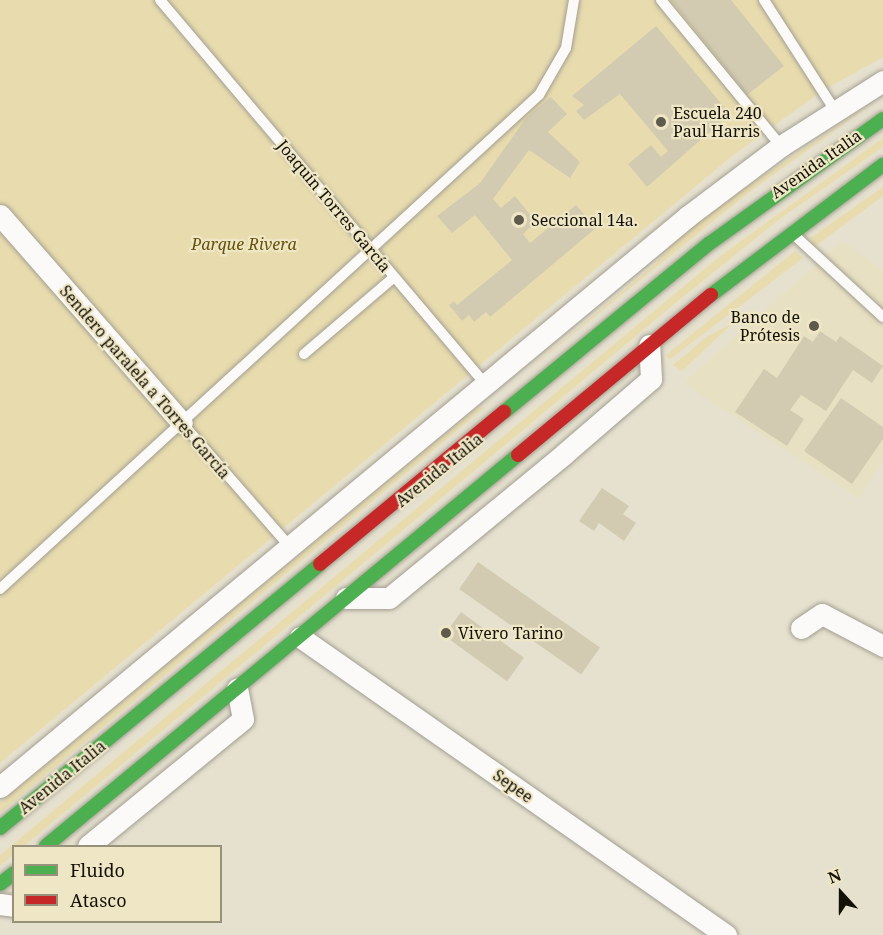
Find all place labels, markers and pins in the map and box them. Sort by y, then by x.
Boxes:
place label: Escuela 240 Paul Harris [673,103,762,141]
marker: Escuela 240 Paul Harris [654,115,668,129]
place label: Seccional 14a. [531,210,638,230]
marker: Seccional 14a. [512,213,526,227]
place label: Banco de Prótesis [731,307,800,345]
marker: Banco de Prótesis [805,317,823,335]
place label: Vivero Tarino [458,623,563,643]
marker: Vivero Tarino [439,626,453,640]

